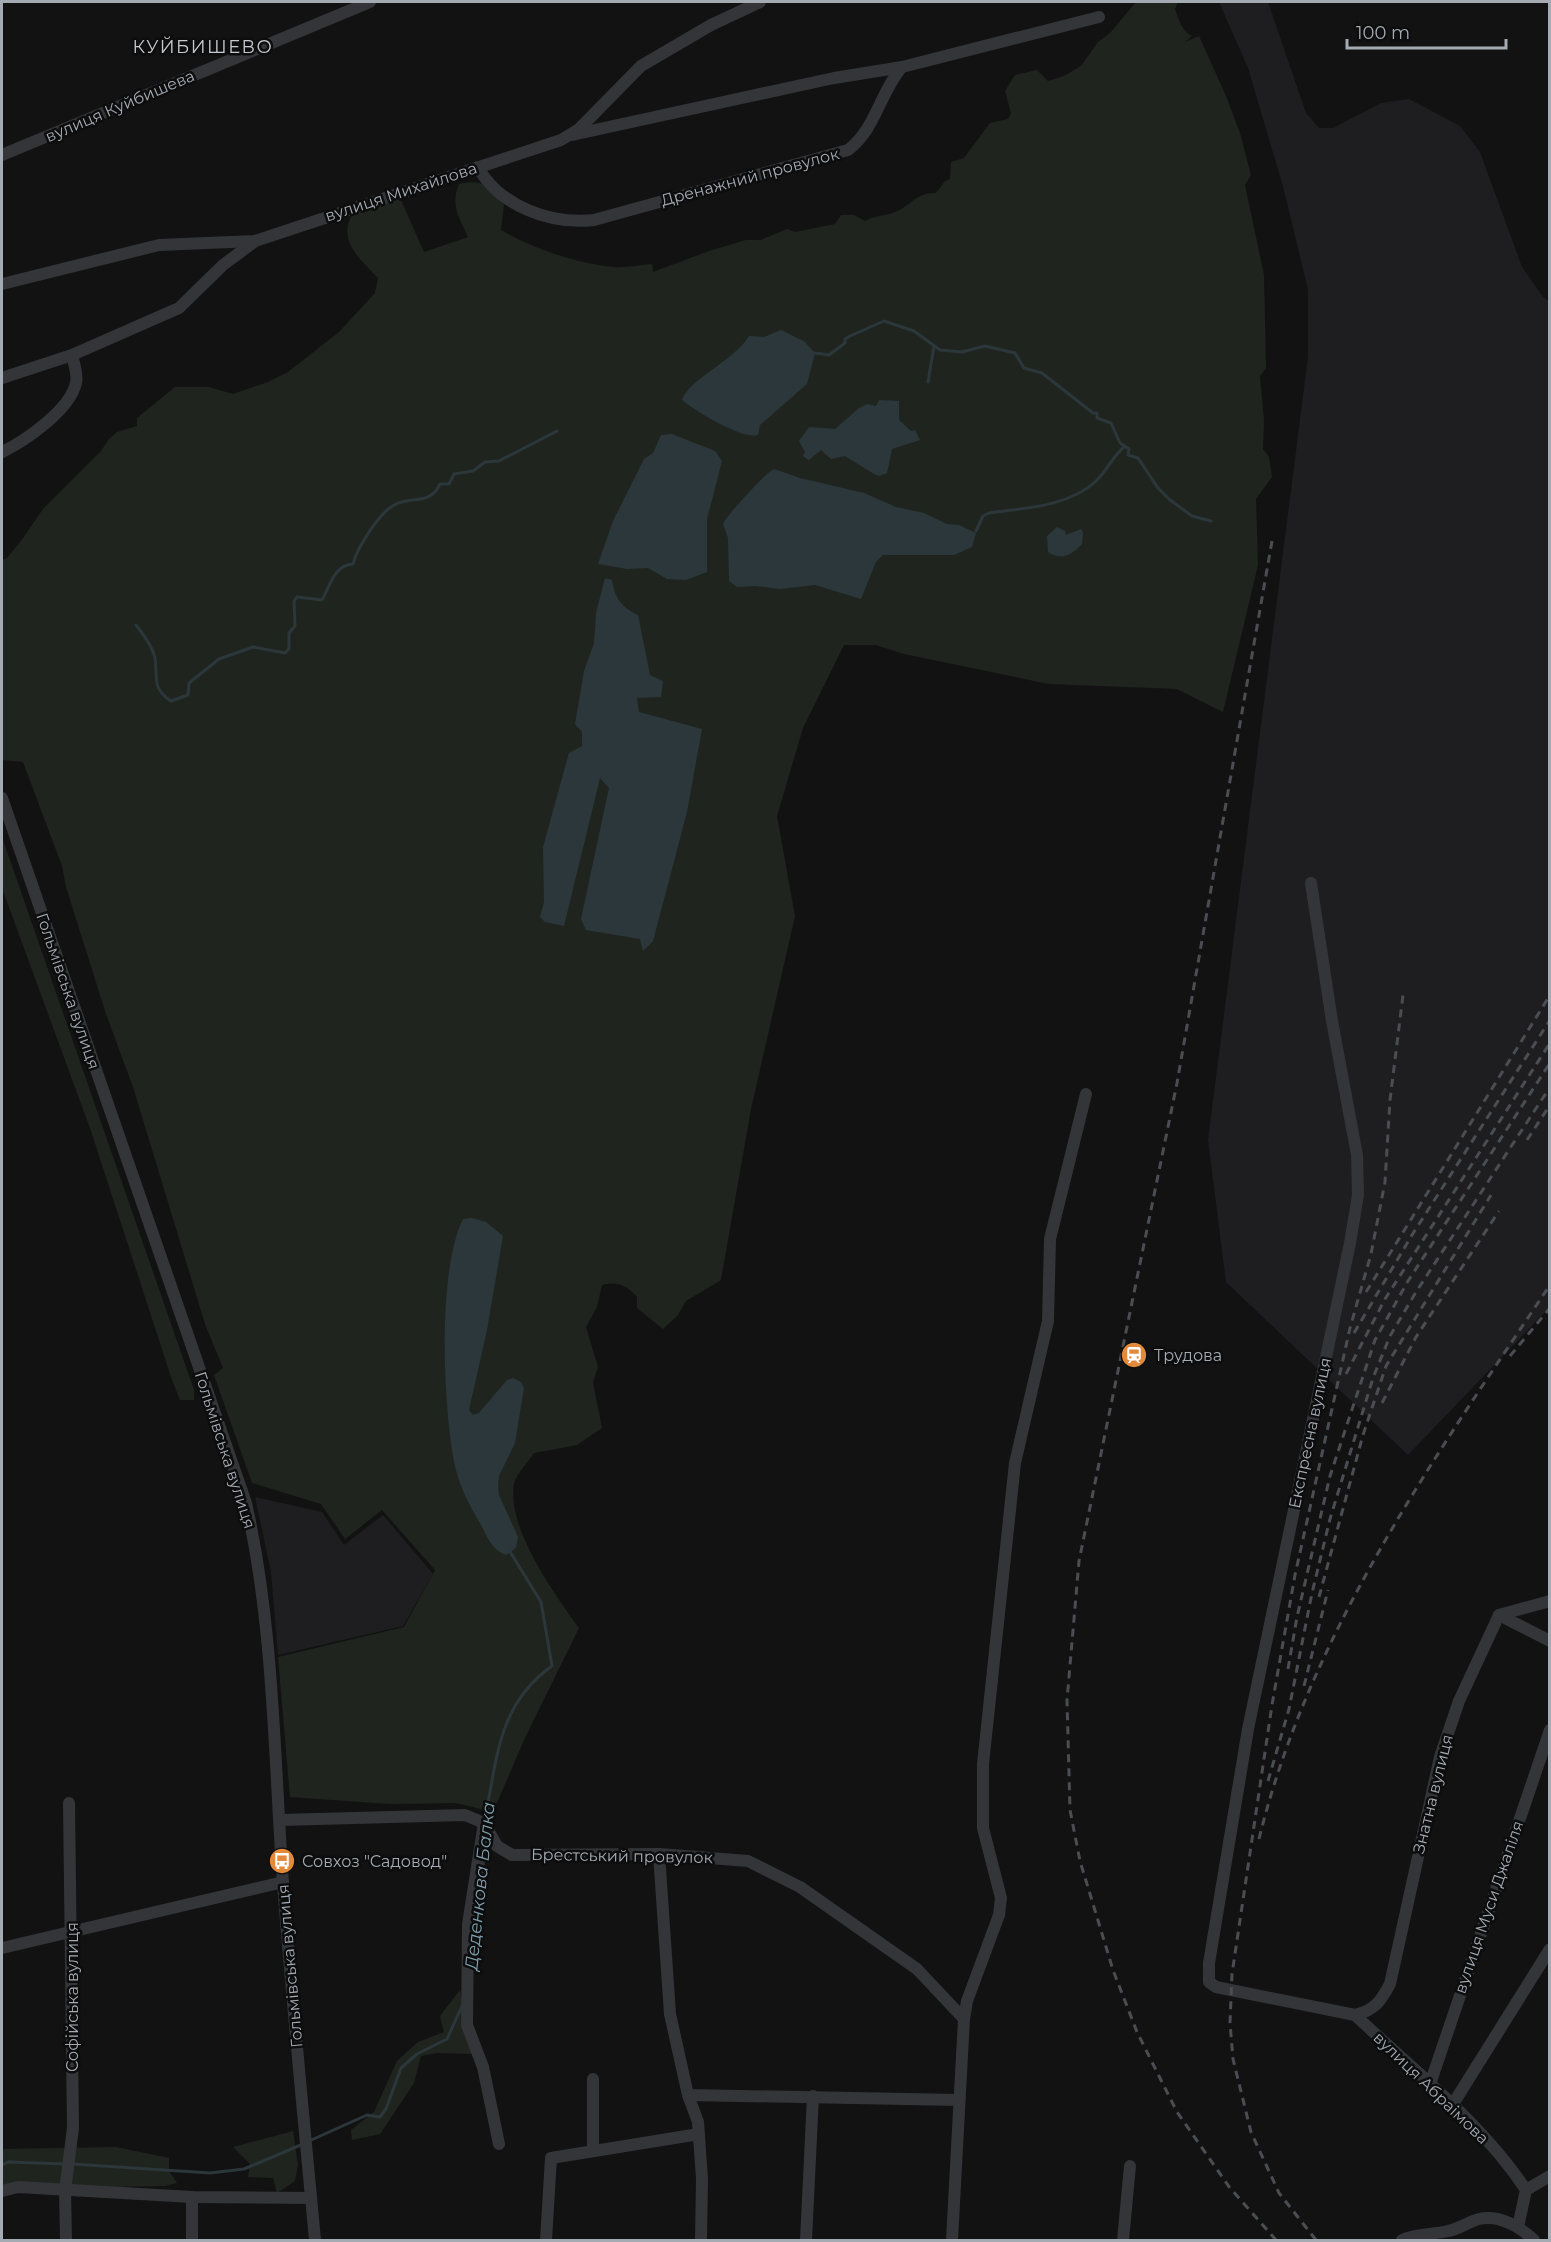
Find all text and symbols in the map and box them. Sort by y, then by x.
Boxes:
scale bar [1347,12,1506,50]
text: 100 m [1356,22,1410,44]
district label: КУЙБИШЕВО [133,36,273,58]
street label: вулиця Куйбишева [42,66,198,146]
street label: Дренажний провулок [659,144,842,210]
street label: вулиця Михайлова [323,158,479,226]
street label: Гольмівська вулиця [32,910,104,1072]
station icon: Трудова [1119,1340,1149,1370]
place label: Трудова [1154,1346,1222,1365]
street label: Експресна вулиця [1285,1356,1335,1510]
street label: Гольмівська вулиця [191,1369,259,1531]
street label: Знатна вулиця [1409,1733,1457,1855]
water label: Деденкова Балка [460,1801,500,1973]
street label: вулиця Муси Джаліля [1450,1818,1528,1996]
street label: Брестський провулок [531,1845,714,1867]
bus stop icon: Совхоз "Садовод" [267,1846,297,1876]
place label: Совхоз "Садовод" [302,1852,447,1871]
street label: Гольмівська вулиця [273,1884,307,2048]
street label: Софійська вулиця [63,1922,82,2072]
street label: вулиця Абраімова [1369,2028,1493,2148]

